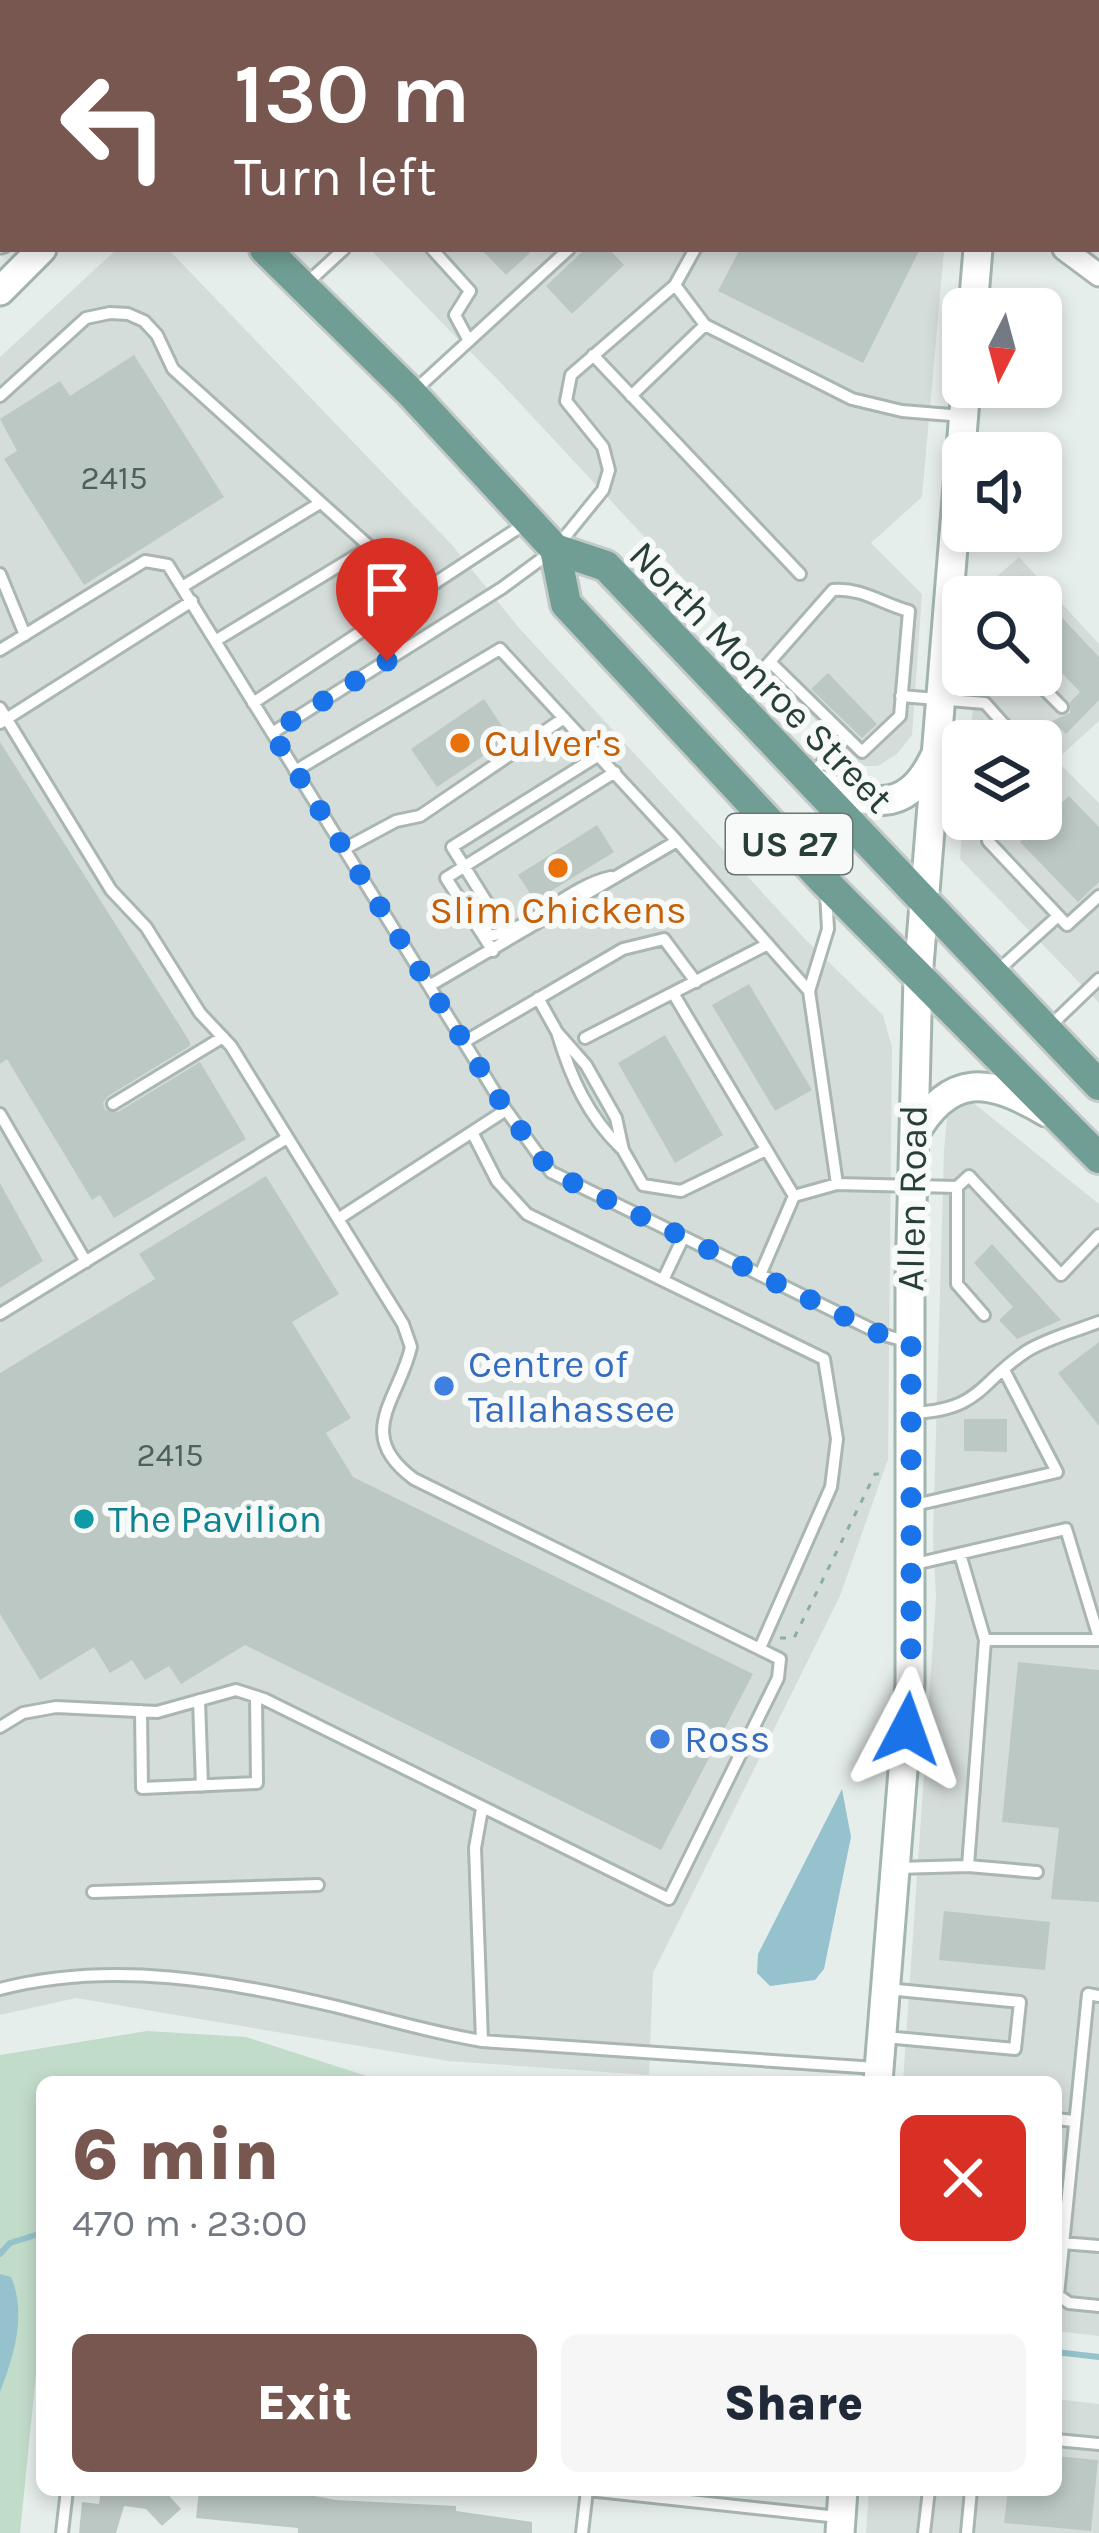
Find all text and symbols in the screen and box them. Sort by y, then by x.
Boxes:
text: 130 m [234,45,470,143]
icon: left [36,48,192,204]
text: Turn left [234,145,437,209]
north arrow [942,288,1062,408]
map controls [942,288,1062,840]
button: sound [942,432,1062,552]
house number: 2415 [80,459,148,497]
street label: North Monroe Street [620,532,902,822]
pin [336,538,438,661]
icon: arrive [354,556,420,622]
button: search [942,576,1062,696]
place label: Culver's [484,720,622,766]
button: layers [942,720,1062,840]
marker: Culver's [447,730,473,756]
road number: US 27 [726,814,852,874]
marker: Slim Chickens [545,855,571,881]
place label: Slim Chickens [429,887,687,933]
street label: Allen Road [887,1104,937,1292]
place label: Centre of Tallahassee [468,1341,675,1432]
marker: Centre of Tallahassee [431,1373,457,1399]
house number: 2415 [136,1436,204,1474]
place label: The Pavilion [108,1496,322,1542]
marker: The Pavilion [71,1506,97,1532]
position arrow [844,1666,970,1792]
place label: Ross [684,1716,770,1762]
marker: Ross [647,1726,673,1752]
text: 6 min [72,2113,279,2197]
button: close [900,2115,1026,2241]
text: 470 m · 23:00 [72,2200,307,2246]
button: Exit [72,2334,537,2472]
button: Share [561,2334,1026,2472]

